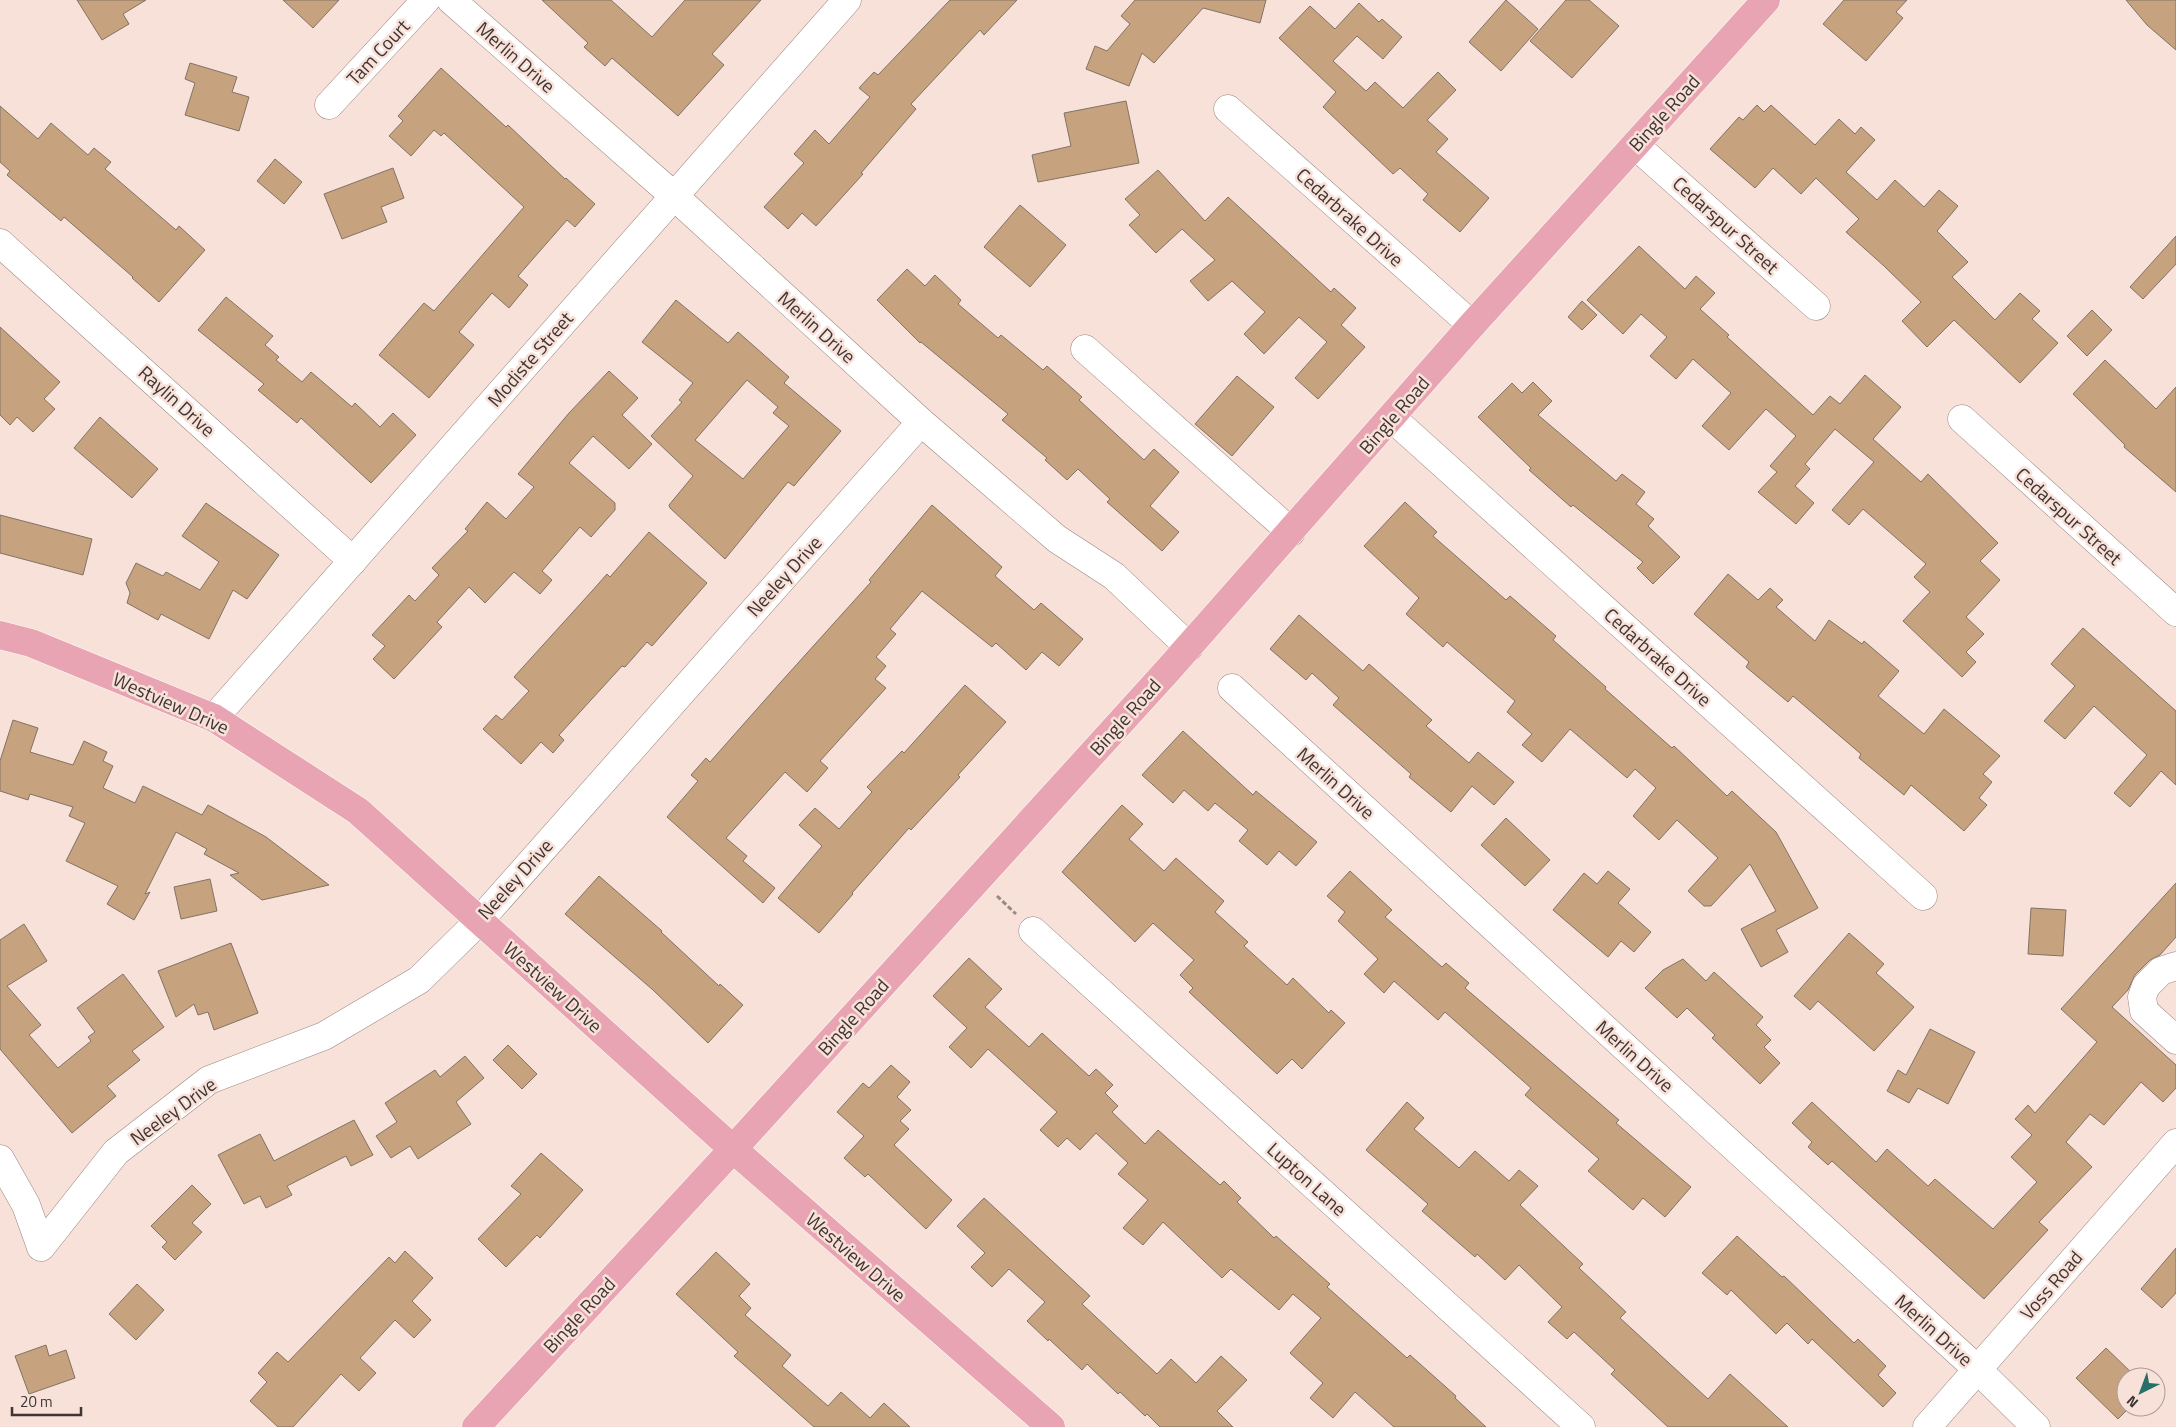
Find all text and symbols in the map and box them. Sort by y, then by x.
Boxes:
street label: Tam Court [339,12,416,91]
street label: Merlin Drive [470,14,562,99]
street label: Bingle Road [1621,68,1706,158]
street label: Cedarbrake Drive [1290,160,1411,273]
street label: Cedarspur Street [1667,169,1786,281]
street label: Merlin Drive [772,284,863,370]
street label: Modiste Street [480,304,580,413]
street label: Raylin Drive [132,358,222,443]
street label: Bingle Road [1351,369,1436,460]
street label: Cedarspur Street [2010,460,2129,572]
street label: Neeley Drive [739,529,828,623]
street label: Cedarbrake Drive [1598,600,1719,713]
street label: Westview Drive [108,664,234,741]
street label: Bingle Road [1082,672,1167,762]
street label: Merlin Drive [1291,740,1382,826]
street label: Neeley Drive [470,832,559,926]
street label: Westview Drive [497,934,609,1039]
street label: Bingle Road [810,972,895,1062]
street label: Merlin Drive [1590,1013,1681,1099]
street label: Neeley Drive [123,1069,222,1152]
street label: Lupton Lane [1261,1135,1354,1222]
street label: Westview Drive [800,1205,913,1308]
street label: Voss Road [2012,1244,2089,1326]
street label: Bingle Road [536,1270,622,1359]
street label: Merlin Drive [1889,1287,1980,1373]
north arrow [2116,1367,2166,1417]
scale bar [12,1384,81,1416]
text: 20 m [20,1390,53,1413]
text: N [2121,1391,2143,1413]

